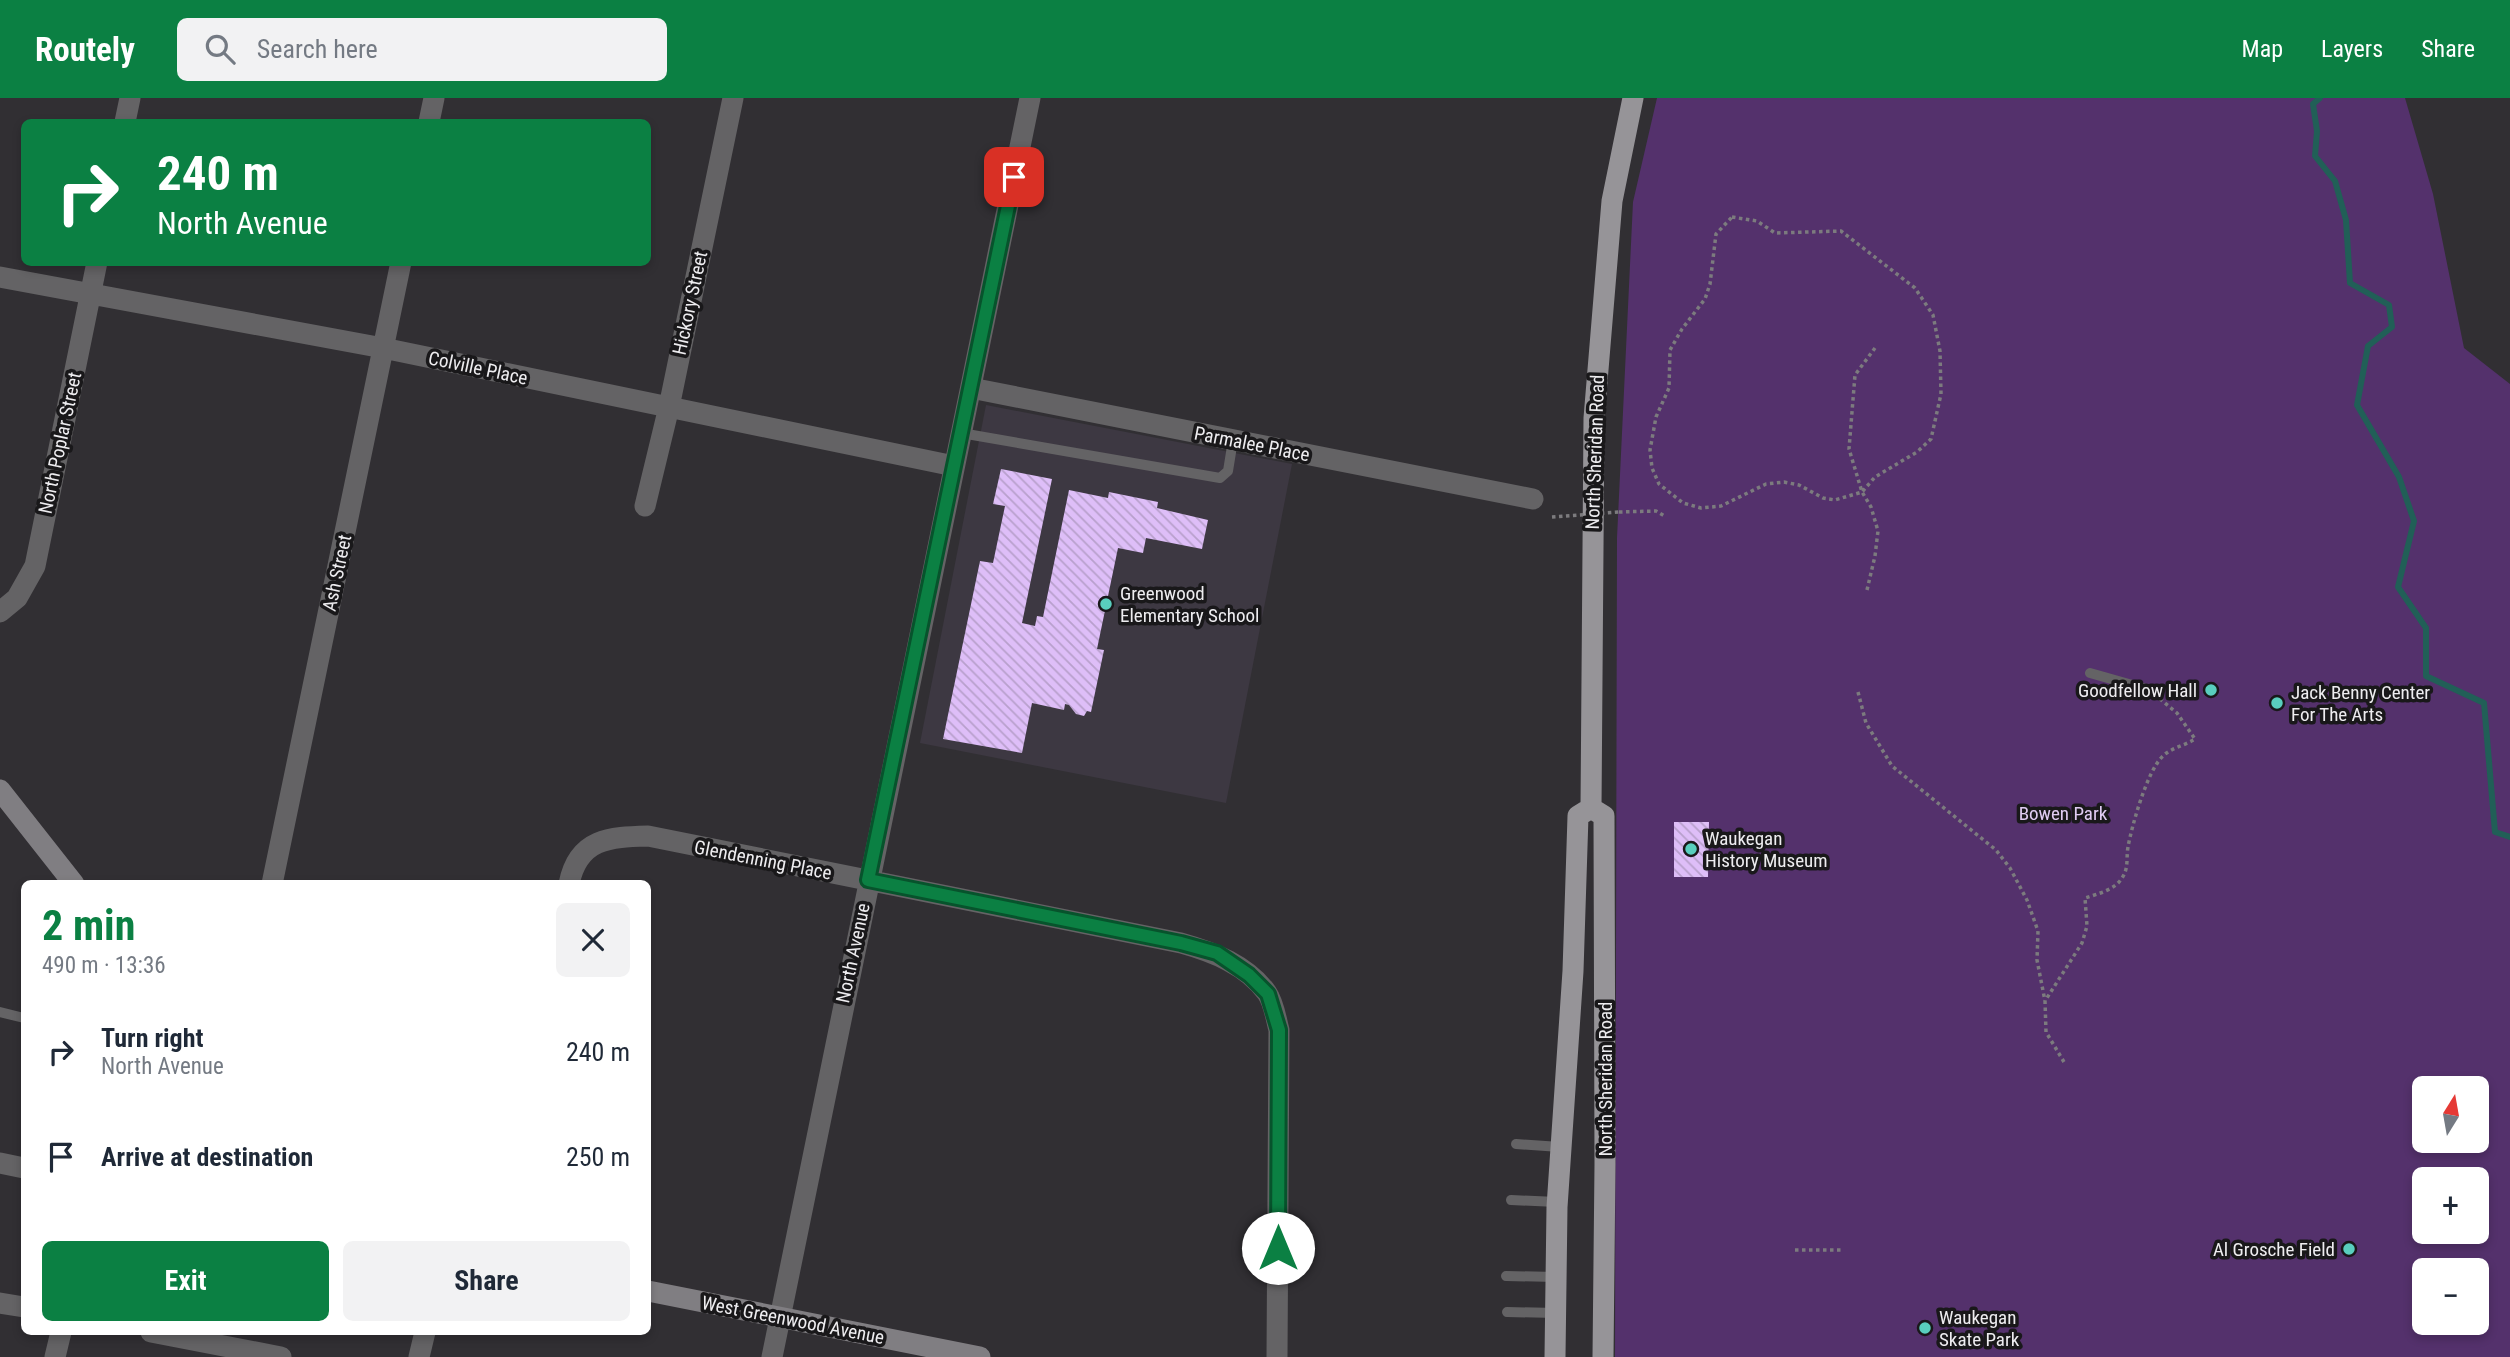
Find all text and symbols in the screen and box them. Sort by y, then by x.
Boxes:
search box [177,18,667,81]
text: Routely [35,30,135,69]
icon: search [201,30,239,68]
text: Search here [257,34,378,64]
text: Map [2242,35,2283,63]
text: Layers [2321,35,2383,63]
text: Share [2421,35,2475,63]
text: 240 m [157,145,279,202]
icon: right [42,147,133,238]
pin [984,147,1044,207]
icon: arrive [995,158,1033,196]
text: North Avenue [157,204,328,242]
street label: Hickory Street [668,249,712,357]
street label: Colville Place [426,346,530,390]
street label: North Poplar Street [34,370,86,516]
street label: North Sheridan Road [1581,374,1609,530]
street label: Parmalee Place [1192,422,1312,466]
street label: Ash Street [318,533,356,613]
place label: Greenwood Elementary School [1120,582,1259,627]
marker: Greenwood Elementary School [1098,596,1114,612]
place label: Goodfellow Hall [2078,679,2197,702]
place label: Jack Benny Center For The Arts [2291,681,2430,726]
marker: Goodfellow Hall [2203,682,2219,698]
marker: Jack Benny Center For The Arts [2269,695,2285,711]
park label: Bowen Park [2019,802,2108,825]
place label: Waukegan History Museum [1705,827,1828,872]
street label: Glendenning Place [692,835,834,885]
marker: Waukegan History Museum [1683,841,1699,857]
text: 2 min [42,901,135,950]
street label: North Avenue [831,901,875,1005]
button: close [556,903,630,977]
text: 490 m · 13:36 [42,952,166,979]
street label: North Sheridan Road [1594,1001,1617,1157]
text: Turn right [101,1023,203,1053]
icon: right [42,1033,80,1071]
text: 240 m [566,1037,630,1067]
text: North Avenue [101,1053,224,1080]
north arrow [2412,1076,2488,1153]
map controls [2412,1076,2489,1335]
icon: arrive [42,1138,80,1176]
text: Arrive at destination [101,1142,313,1172]
text: 250 m [566,1142,630,1172]
button: + [2412,1167,2489,1244]
position arrow [1241,1211,1315,1285]
place label: Al Grosche Field [2213,1238,2335,1261]
button: Exit [42,1241,329,1321]
button: Share [343,1241,630,1321]
marker: Al Grosche Field [2341,1241,2357,1257]
button: − [2412,1258,2489,1335]
street label: West Greenwood Avenue [700,1291,886,1349]
place label: Waukegan Skate Park [1939,1306,2020,1351]
marker: Waukegan Skate Park [1917,1320,1933,1336]

